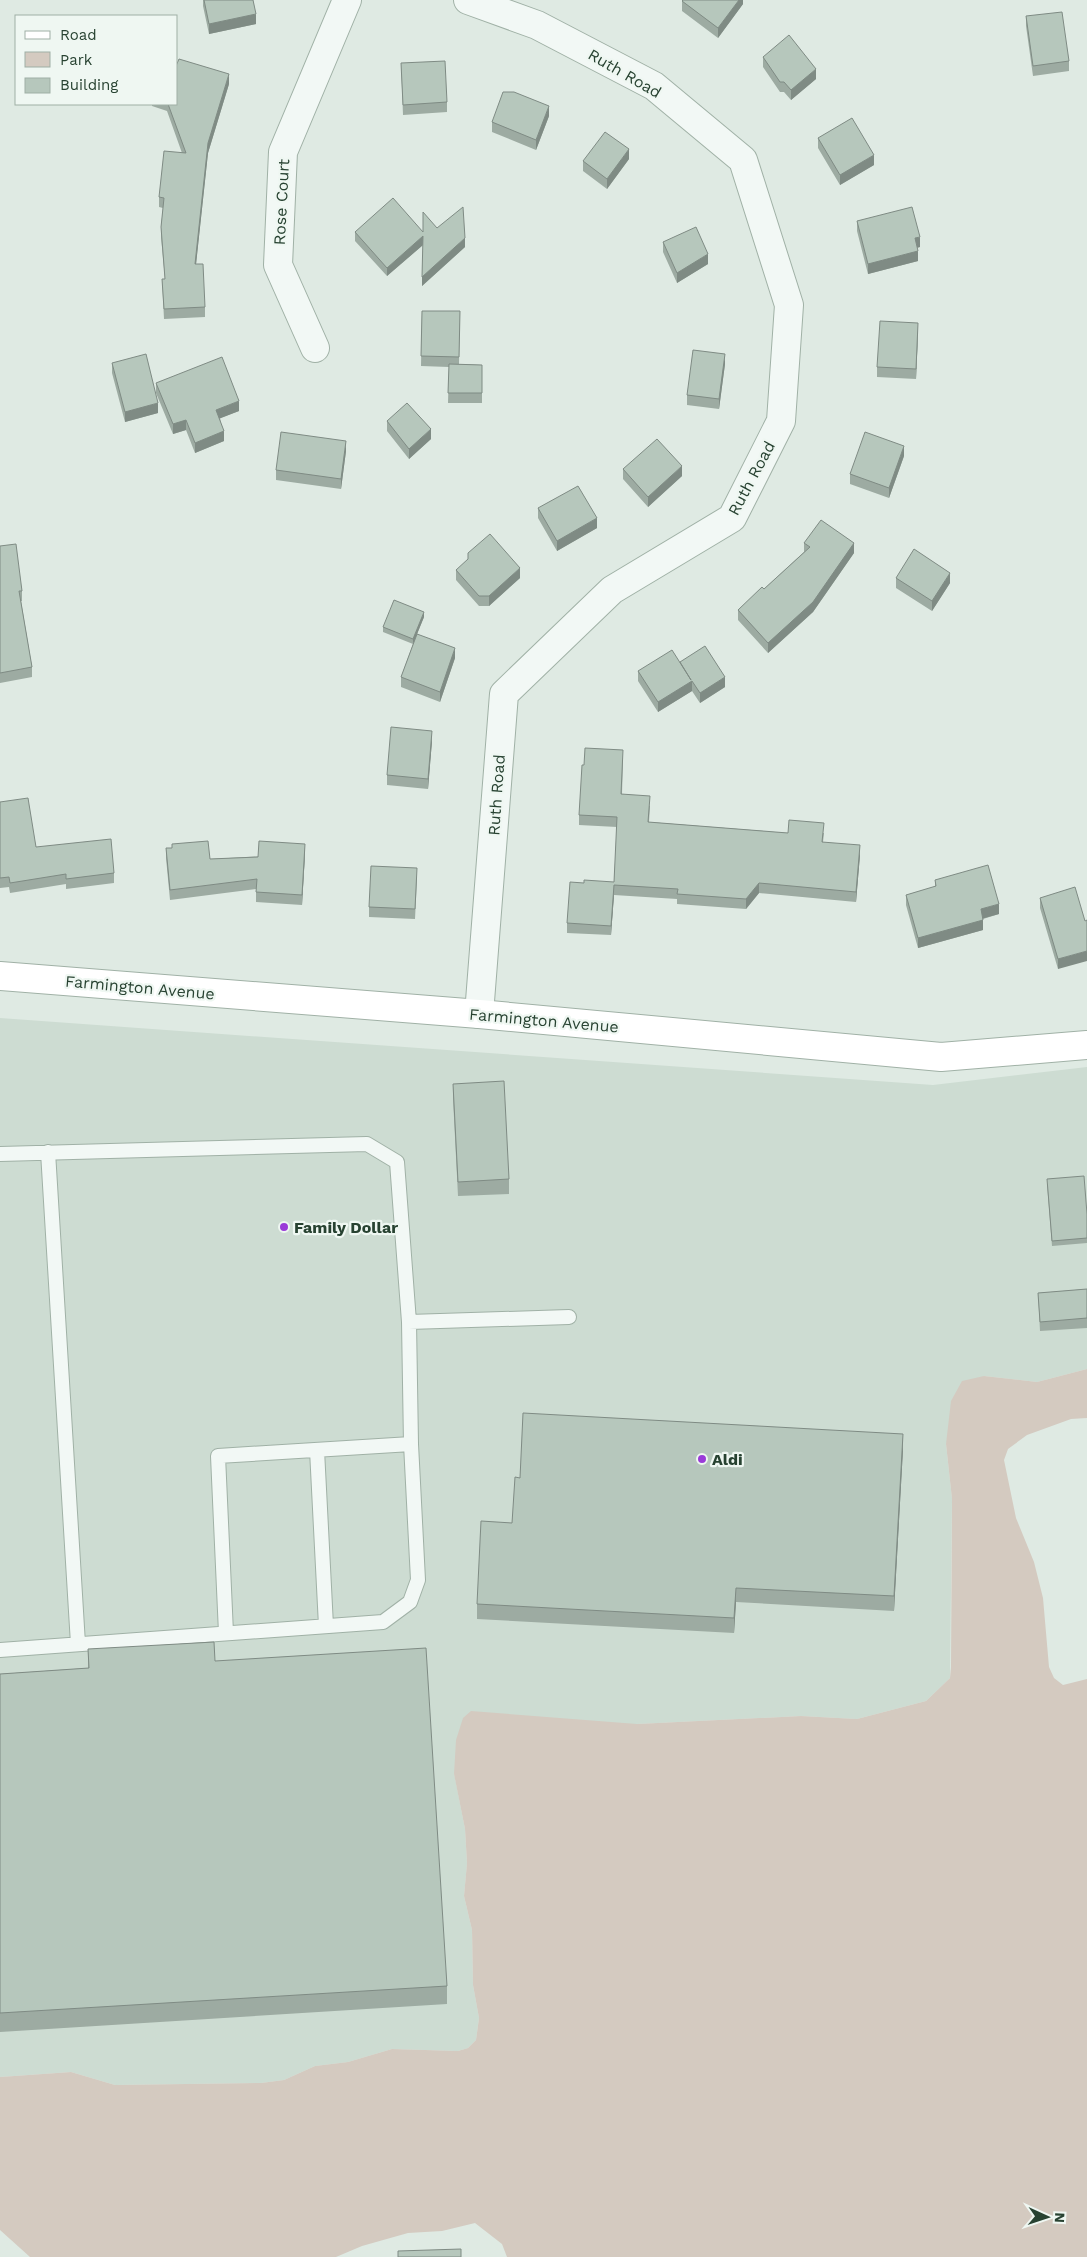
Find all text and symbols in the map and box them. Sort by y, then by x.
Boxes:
legend [15,15,178,105]
text: Road [60,26,97,44]
street label: Ruth Road [585,45,665,102]
text: Park [60,51,93,69]
text: Building [60,76,118,94]
street label: Rose Court [270,158,293,246]
street label: Ruth Road [724,438,779,519]
street label: Ruth Road [484,754,509,836]
street label: Farmington Avenue [64,971,216,1004]
street label: Farmington Avenue [468,1004,620,1037]
place label: Family Dollar [294,1218,398,1237]
marker: Family Dollar [278,1221,290,1233]
place label: Aldi [712,1450,743,1469]
marker: Aldi [696,1453,708,1465]
north arrow [1022,2192,1072,2242]
text: N [1052,2212,1068,2223]

